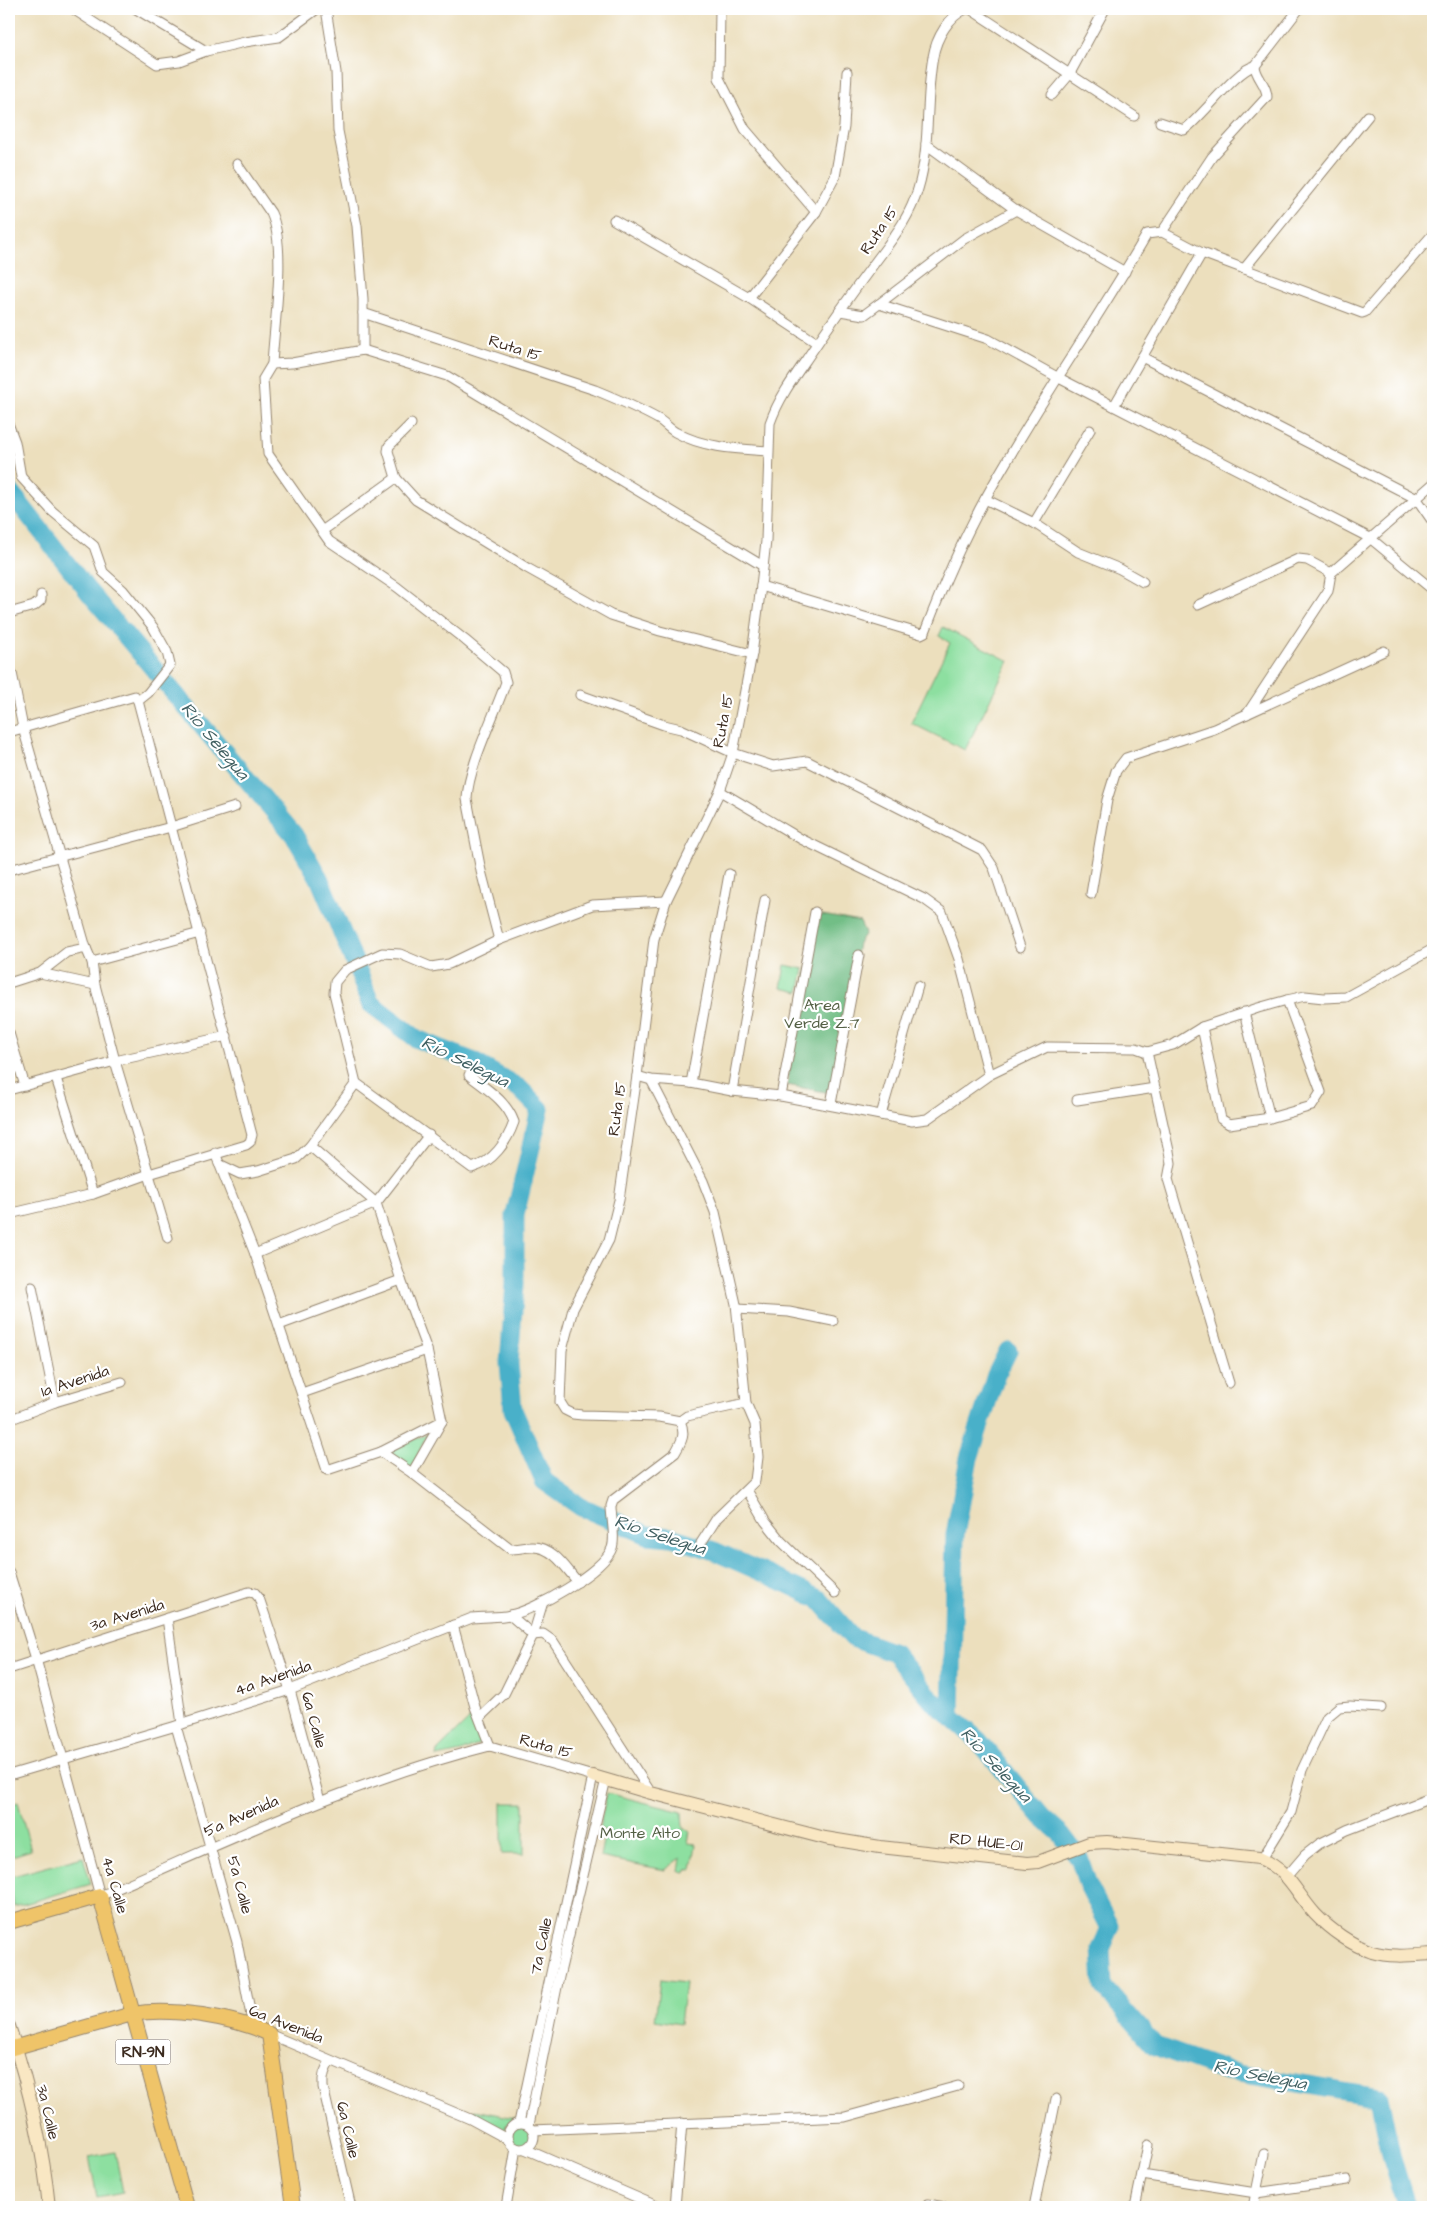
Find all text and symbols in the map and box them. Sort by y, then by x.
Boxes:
street label: Ruta 15 [855,201,904,259]
street label: Ruta 15 [486,329,545,367]
street label: Ruta 15 [707,692,739,750]
water label: Río Selegua [174,697,255,786]
park label: Area Verde Z.7 [784,994,860,1034]
water label: Río Selegua [417,1030,514,1095]
street label: Ruta 15 [602,1080,632,1137]
street label: 1a Avenida [38,1360,112,1402]
water label: Río Selegua [611,1509,710,1563]
street label: 3a Avenida [87,1593,167,1637]
street label: 4a Avenida [232,1655,314,1701]
street label: 6a Calle [296,1689,332,1751]
water label: Río Selegua [954,1722,1038,1809]
street label: Ruta 15 [517,1728,576,1764]
street label: 5a Avenida [200,1790,282,1842]
park label: Monte Alto [600,1822,680,1844]
street label: RD HUE-01 [948,1827,1024,1857]
street label: 4a Calle [96,1854,134,1917]
street label: 5a Calle [222,1854,258,1917]
street label: 7a Calle [524,1915,558,1976]
street label: 6a Avenida [245,1999,327,2049]
road number: RN-9N [116,2040,170,2064]
water label: Río Selegua [1211,2054,1310,2097]
street label: 3a Calle [31,2082,65,2142]
street label: 6a Calle [331,2099,365,2161]

